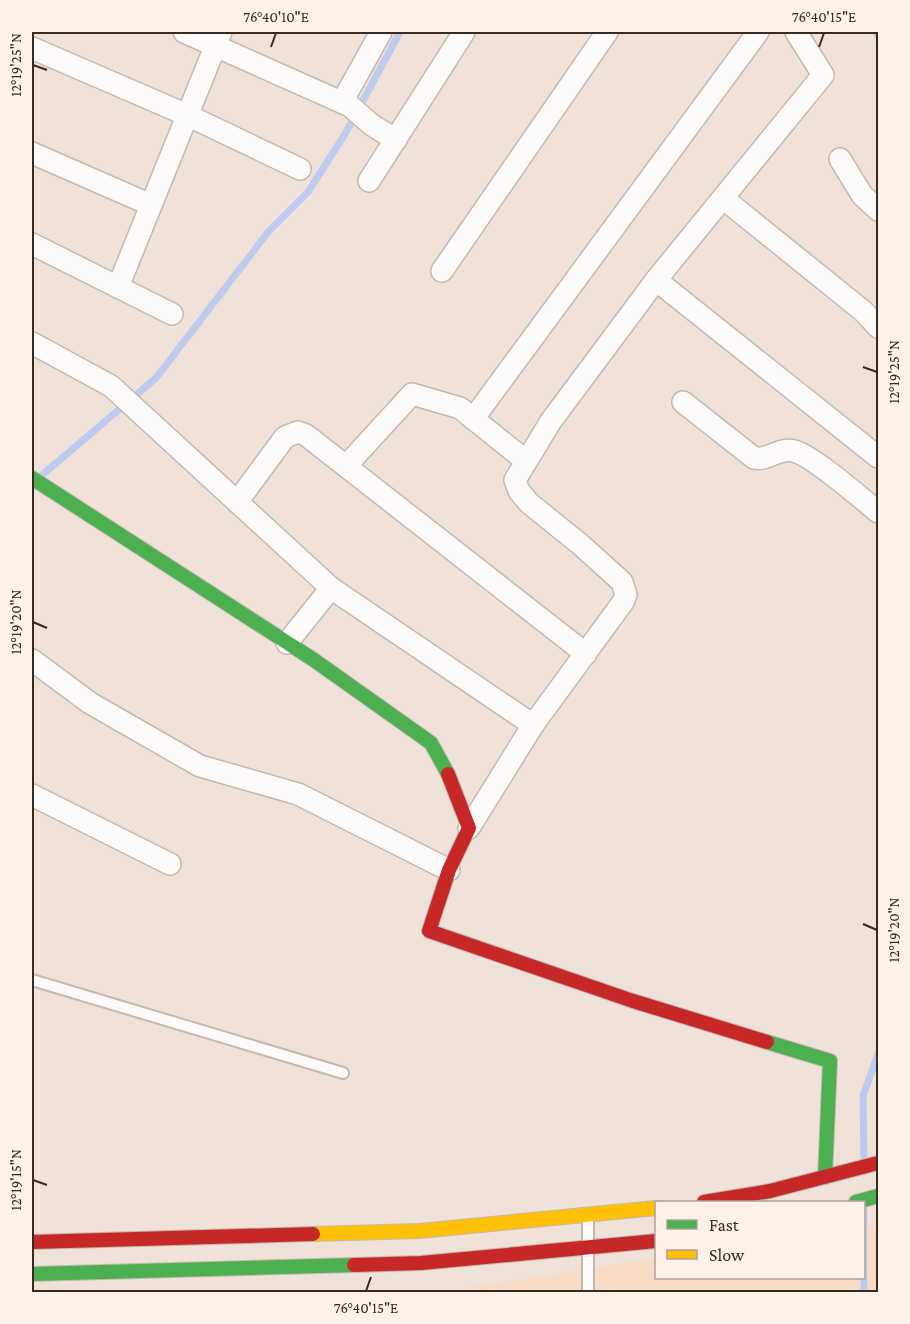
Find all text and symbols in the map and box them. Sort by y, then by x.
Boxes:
text: 76°40'10"E [243,9,309,25]
text: 76°40'15"E [792,9,856,25]
text: 12°19'25"N [8,33,24,97]
text: 12°19'25"N [886,340,902,404]
text: 12°19'20"N [8,589,24,654]
text: 12°19'20"N [886,897,902,962]
text: 12°19'15"N [8,1149,24,1211]
legend [655,1201,865,1279]
text: Fast [709,1215,740,1235]
text: Slow [709,1245,745,1265]
text: 76°40'15"E [334,1300,398,1316]

